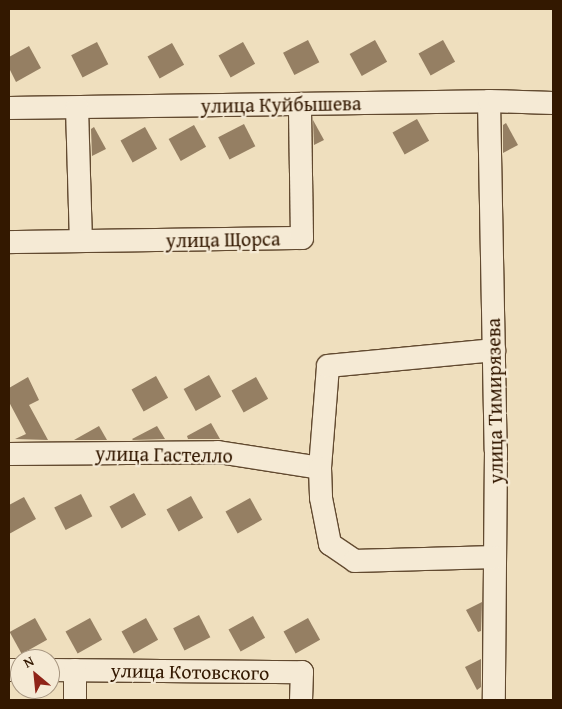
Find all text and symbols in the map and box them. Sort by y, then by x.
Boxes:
street label: улица Куйбышева [200,91,362,117]
street label: улица Щорса [165,226,281,252]
street label: улица Тимирязева [481,318,507,484]
street label: улица Гастелло [95,441,233,467]
north arrow [10,649,60,699]
text: N [20,651,37,673]
street label: улица Котовского [110,658,270,684]

